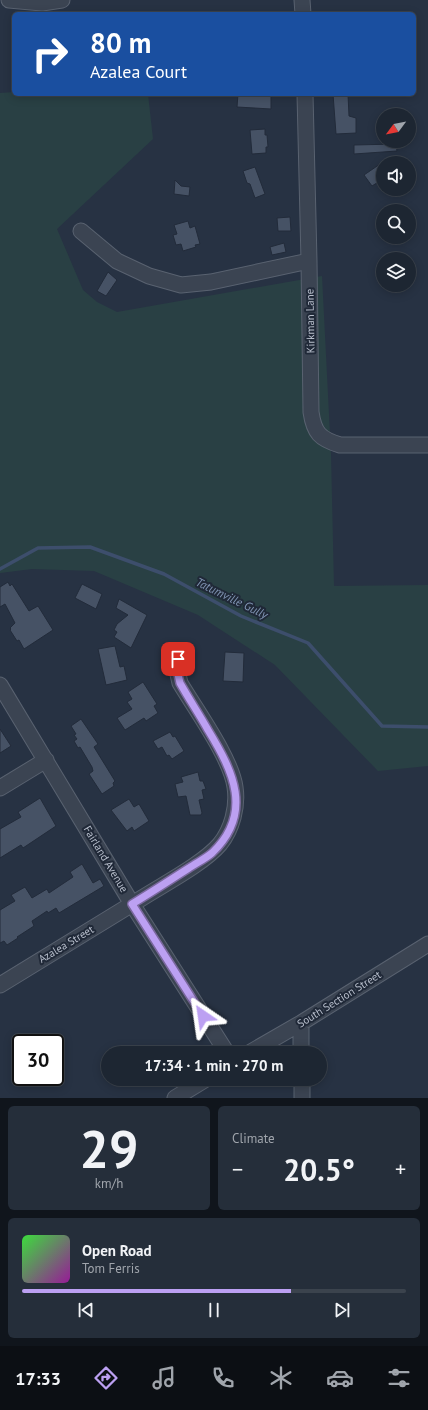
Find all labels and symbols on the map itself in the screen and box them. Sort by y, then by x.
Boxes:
north arrow [376,108,416,148]
street label: Kirkman Lane [302,288,318,353]
water label: Tatumville Gully [193,574,271,622]
pin [161,642,195,676]
street label: Fairland Avenue [81,823,132,895]
street label: Azalea Street [36,922,96,966]
street label: South Section Street [294,967,384,1030]
position arrow [182,995,224,1037]
speed limit sign: 30 [12,1034,64,1086]

